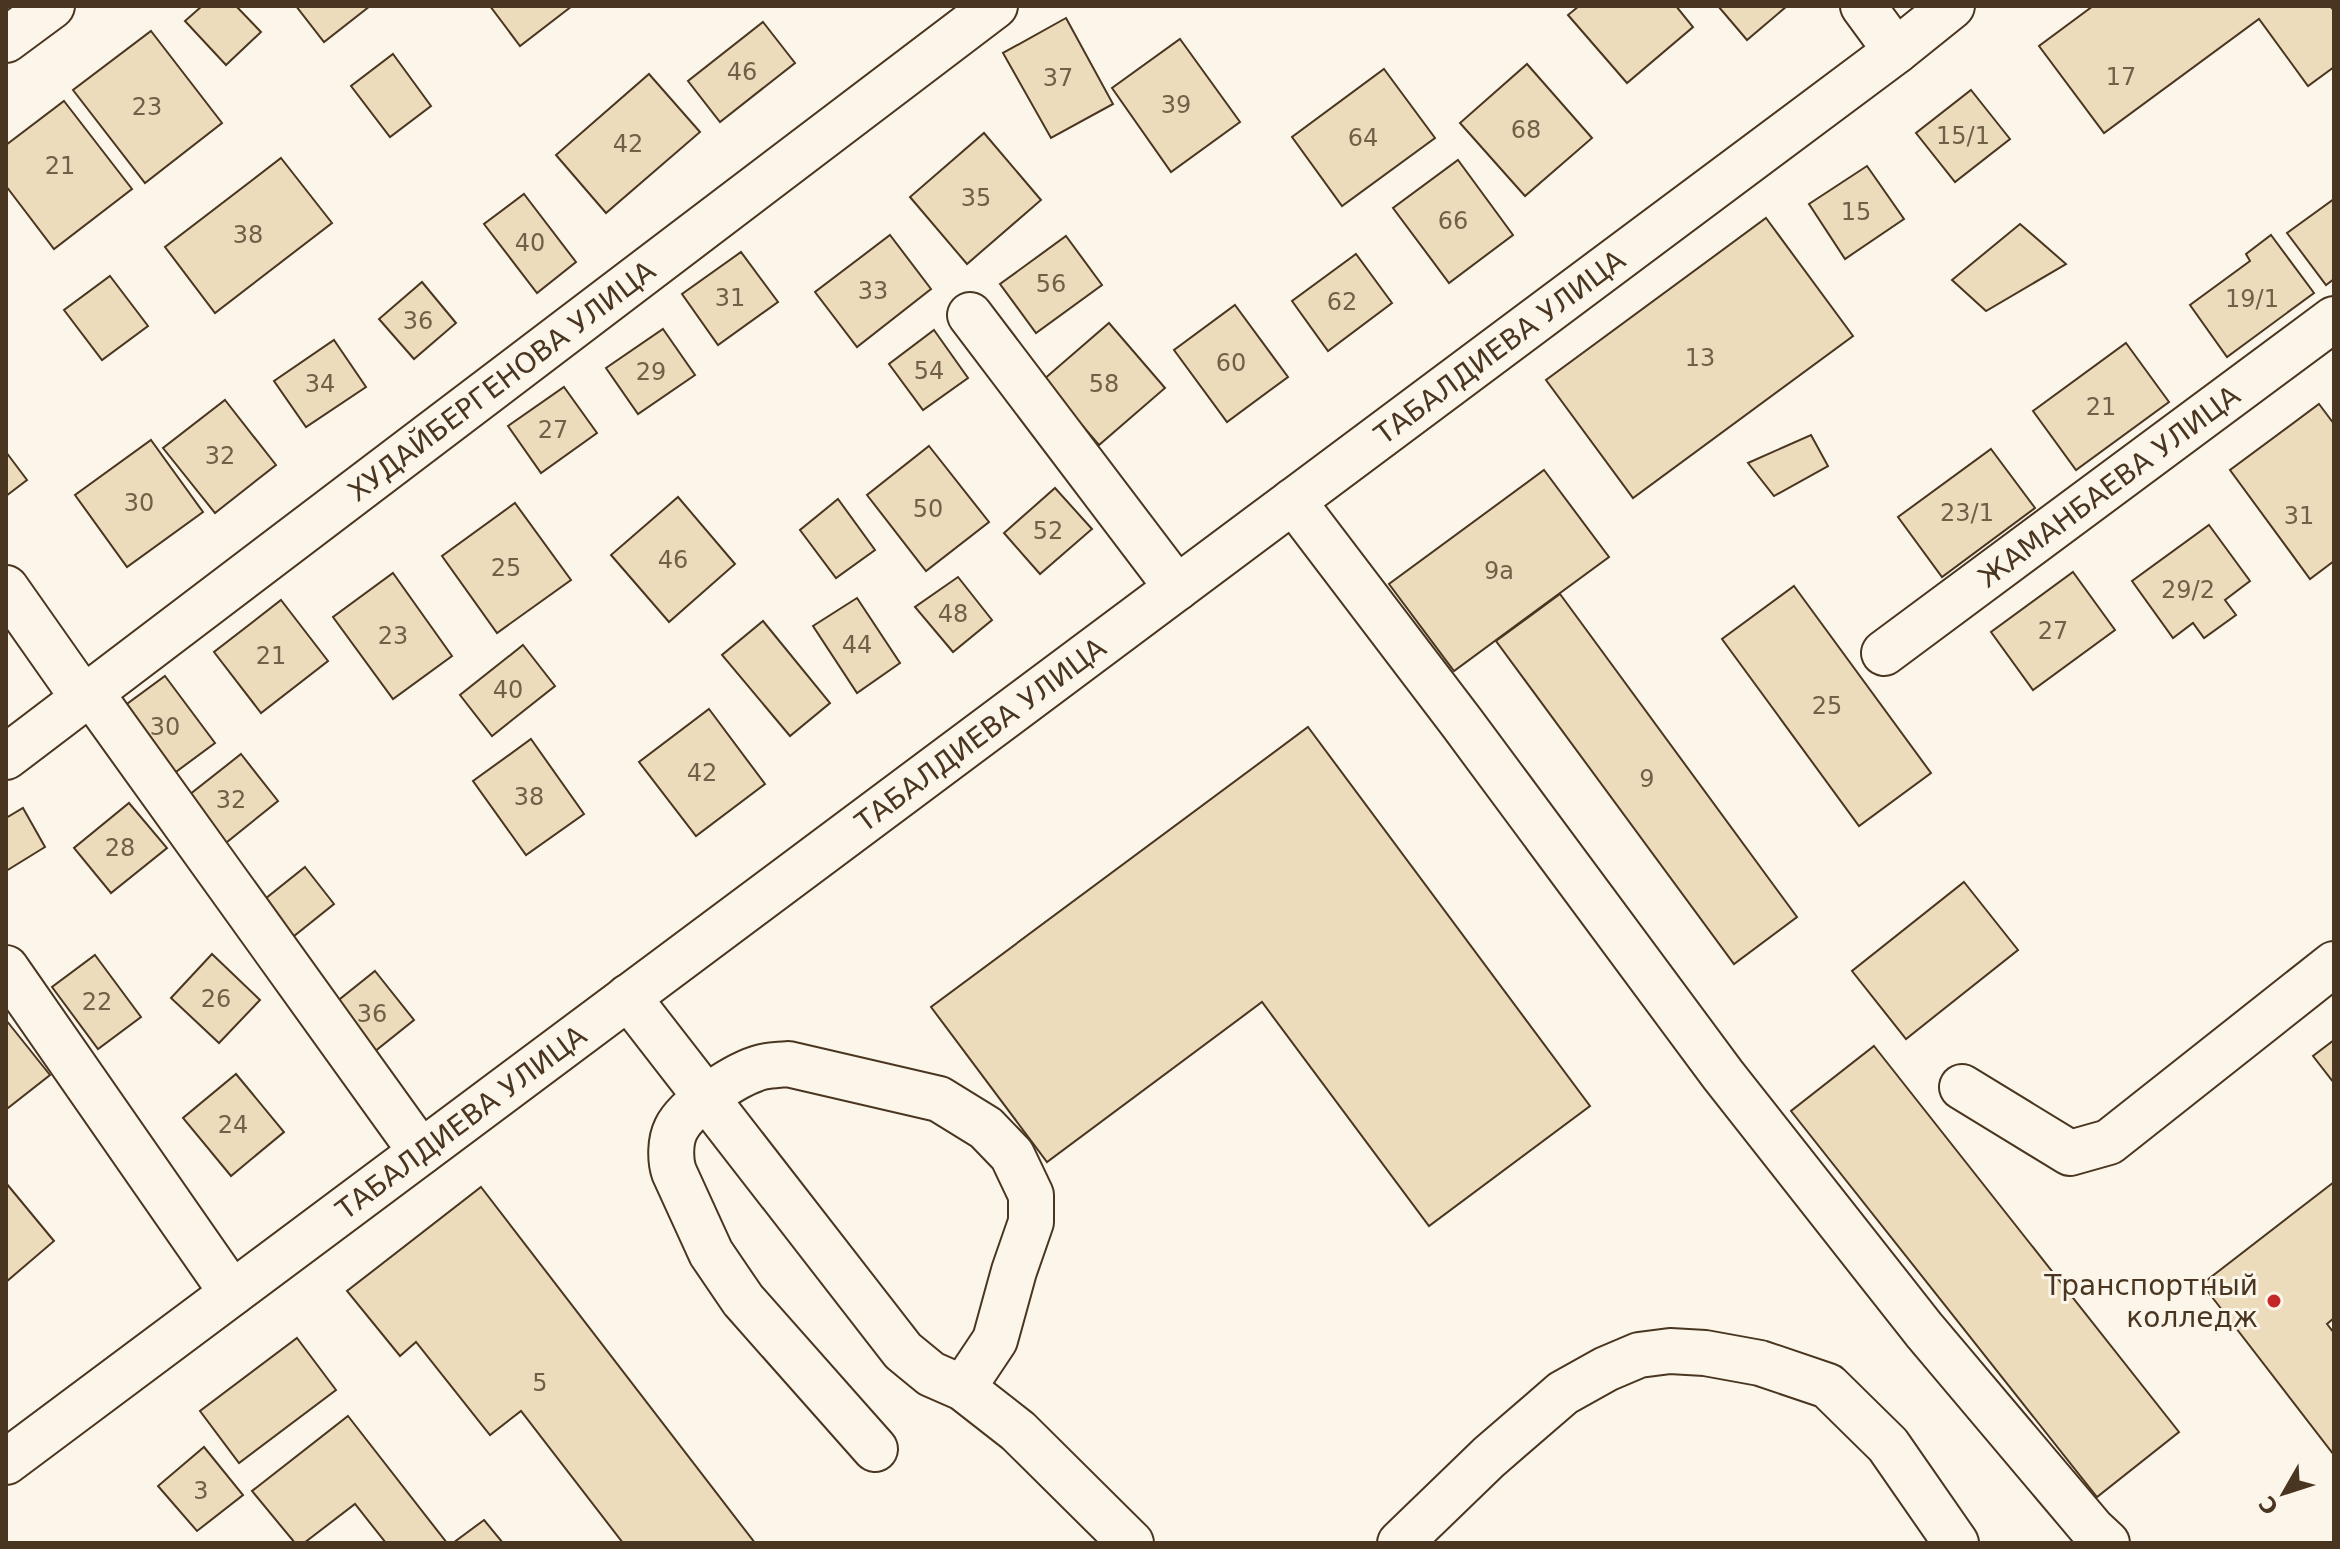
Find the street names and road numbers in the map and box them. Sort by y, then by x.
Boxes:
street label: ТАБАЛДИЕВА УЛИЦА [1368,243,1631,452]
street label: ХУДАЙБЕРГЕНОВА УЛИЦА [341,254,662,508]
street label: ЖАМАНБАЕВА УЛИЦА [1972,379,2246,594]
street label: ТАБАЛДИЕВА УЛИЦА [848,631,1112,840]
street label: ТАБАЛДИЕВА УЛИЦА [329,1019,593,1227]

